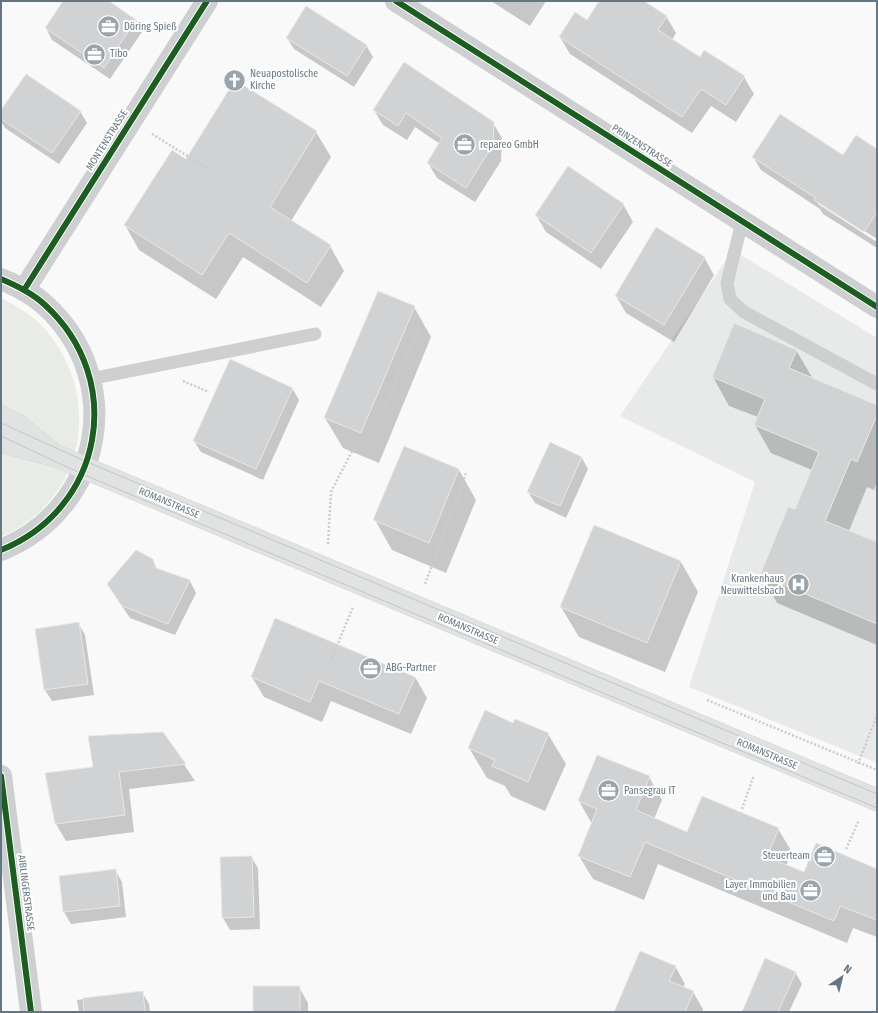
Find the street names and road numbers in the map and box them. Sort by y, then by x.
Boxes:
street label: MONTENSTRASSE [84,107,131,173]
street label: PRINZENSTRASSE [610,122,675,170]
street label: ROMANSTRASSE [137,485,201,521]
street label: ROMANSTRASSE [436,611,500,647]
street label: ROMANSTRASSE [735,736,799,772]
street label: AIBLINGERSTRASSE [15,854,37,932]

